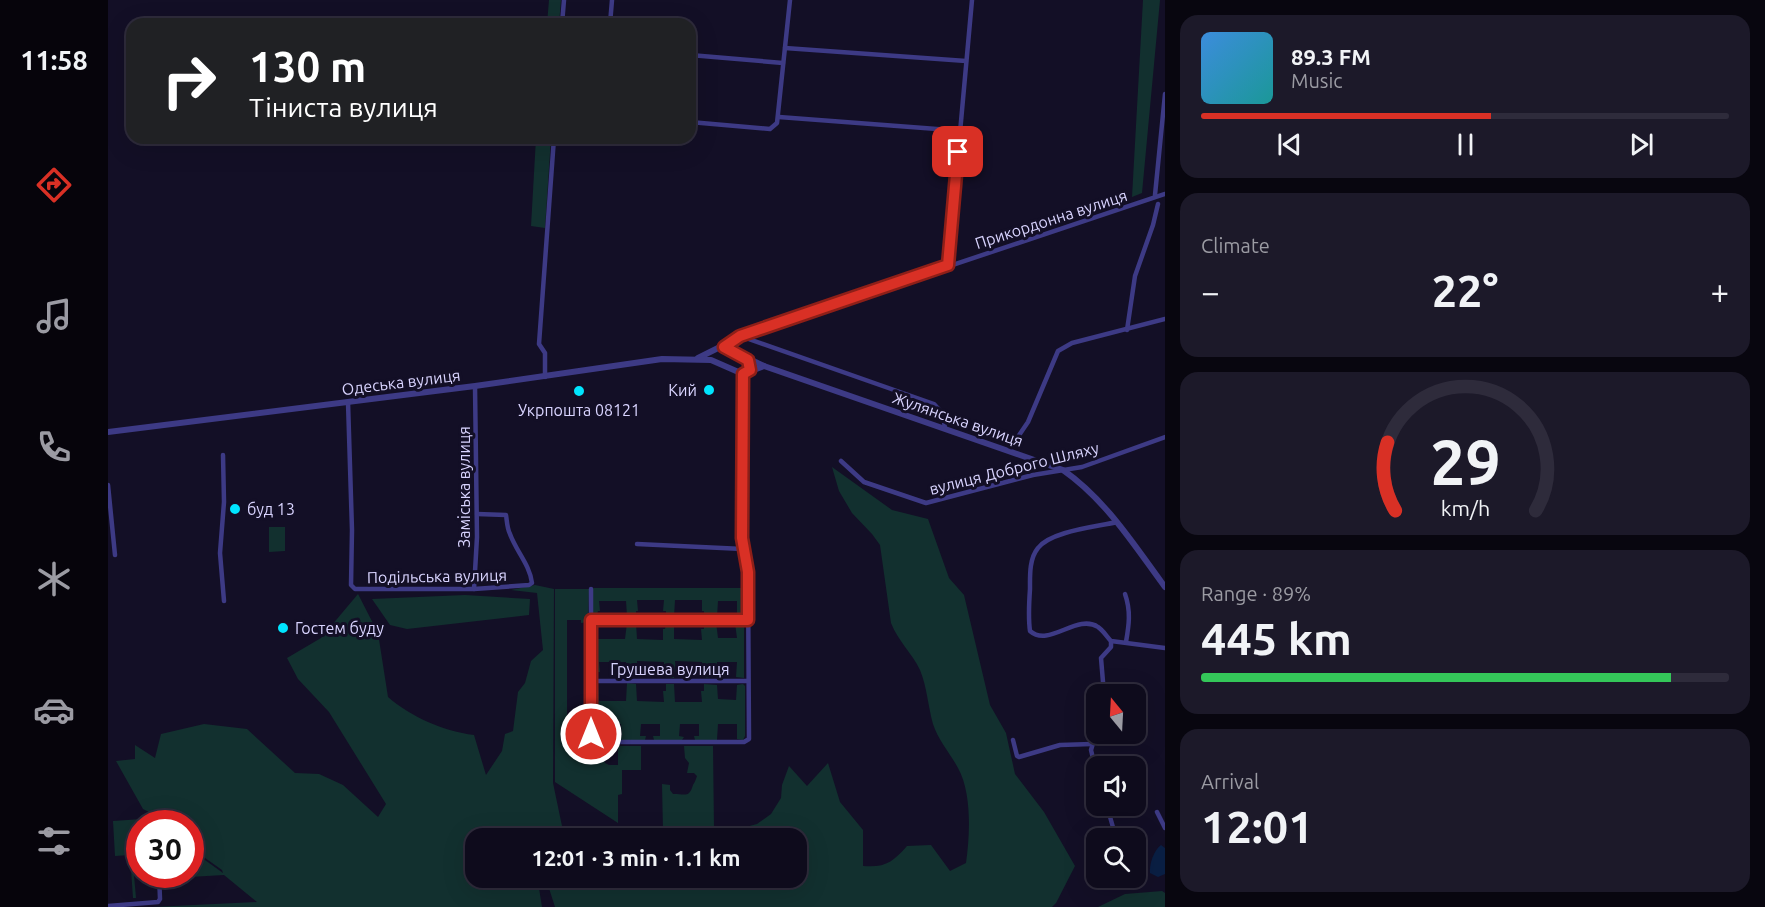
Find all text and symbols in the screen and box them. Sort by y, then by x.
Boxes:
icon: right [150,42,228,120]
text: 130 m [249,43,366,90]
text: 89.3 FM [1291,44,1371,69]
text: 11:58 [20,45,88,75]
text: Music [1291,69,1343,92]
text: Тіниста вулиця [249,92,438,122]
pin [932,126,983,177]
icon: previous [1273,128,1306,161]
icon: pause [1449,128,1482,161]
icon: next [1625,128,1658,161]
icon: arrive [941,135,974,168]
icon: directions [33,164,75,206]
street label: Прикордонна вулиця [973,186,1129,252]
text: Climate [1201,234,1270,257]
text: 22° [1432,265,1498,316]
text: − [1201,273,1220,310]
text: + [1710,273,1729,310]
icon: music [33,295,75,337]
street label: Одеська вулиця [341,366,461,398]
place label: Кий [668,381,697,399]
marker: Кий [702,383,716,397]
marker: Укрпошта 08121 [572,384,586,398]
street label: Жулянська вулиця [890,388,1026,450]
place label: Укрпошта 08121 [518,401,640,419]
icon: phone [33,426,75,468]
street label: Заміська вулиця [455,426,473,548]
text: 29 [1430,427,1500,497]
street label: вулиця Доброго Шляху [927,438,1101,498]
text: km/h [1440,496,1490,520]
place label: буд 13 [247,500,295,518]
marker: буд 13 [228,502,242,516]
icon: climate [33,558,75,600]
street label: Подільська вулиця [367,566,507,586]
text: Range · 89% [1201,582,1311,605]
text: 445 km [1201,613,1352,664]
place label: Гостем буду [295,619,384,637]
marker: Гостем буду [276,621,290,635]
street label: Грушева вулиця [610,660,730,678]
north arrow [1086,684,1146,744]
map controls [1086,684,1146,888]
icon: car [33,689,75,731]
position arrow [559,702,623,766]
button: sound [1086,756,1146,816]
text: Arrival [1201,770,1259,793]
text: 12:01 [1201,801,1314,852]
speed limit sign: 30 [126,810,204,888]
icon: filters [33,820,75,862]
button: search [1086,828,1146,888]
text: 12:01 · 3 min · 1.1 km [531,845,741,870]

